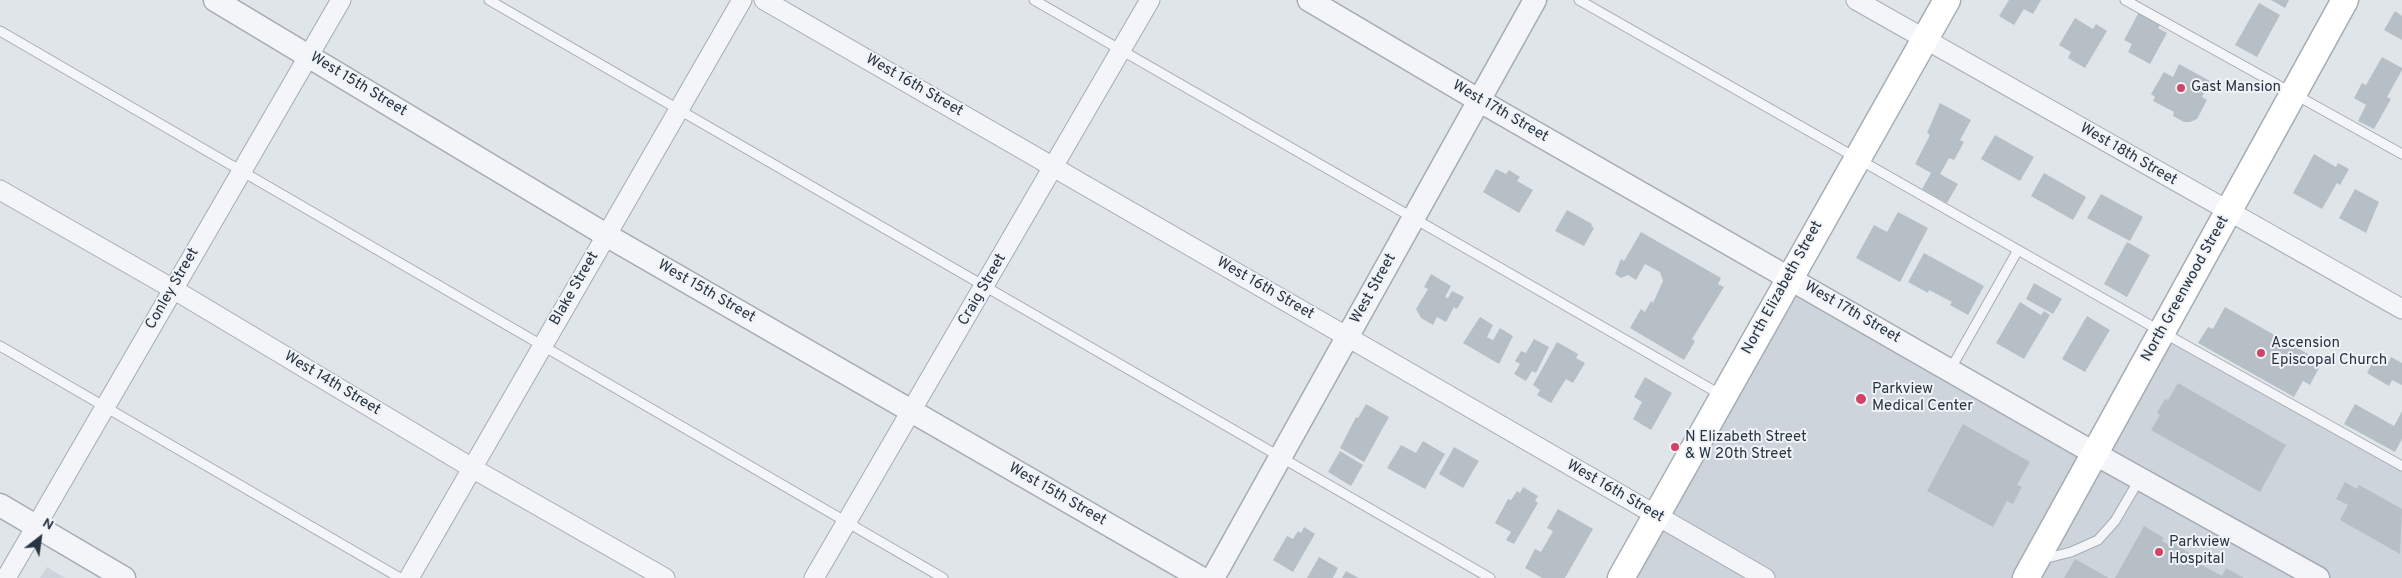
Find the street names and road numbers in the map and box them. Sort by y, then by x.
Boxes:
street label: West 15th Street [306,49,410,121]
street label: West 16th Street [862,51,966,121]
street label: West 17th Street [1449,77,1551,147]
street label: West 18th Street [2076,120,2180,190]
street label: North Greenwood Street [2138,213,2234,365]
street label: North Elizabeth Street [1739,218,1827,358]
street label: Conley Street [142,245,204,333]
street label: Blake Street [547,249,603,329]
street label: Craig Street [955,251,1011,329]
street label: West Street [1347,251,1401,327]
street label: West 16th Street [1213,254,1317,324]
street label: West 15th Street [654,257,758,327]
street label: West 17th Street [1801,278,1903,348]
street label: West 14th Street [280,348,384,420]
street label: West 16th Street [1563,457,1667,527]
street label: West 15th Street [1005,460,1109,530]

